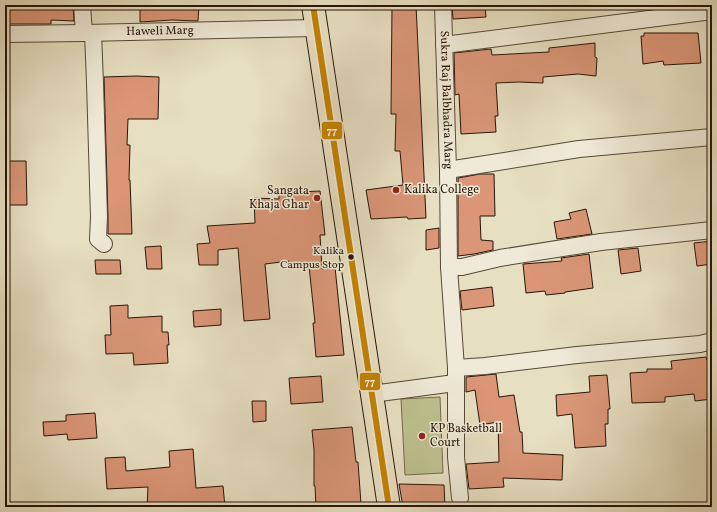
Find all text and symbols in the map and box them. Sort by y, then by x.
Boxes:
street label: Haweli Marg [126,23,194,40]
street label: Sukra Raj Balbhadra Marg [436,30,456,169]
line badge: 77 [321,121,343,140]
text: 77 [327,124,337,139]
place label: Kalika College [404,182,479,198]
place label: Sangata Khaja Ghar [249,183,309,213]
marker: Kalika College [391,185,401,195]
marker: Sangata Khaja Ghar [312,193,322,203]
place label: Kalika Campus Stop [280,244,345,273]
marker: Kalika Campus Stop [346,252,356,262]
line badge: 77 [359,372,381,391]
text: 77 [365,375,375,390]
place label: KP Basketball Court [430,421,502,451]
marker: KP Basketball Court [417,431,427,441]

